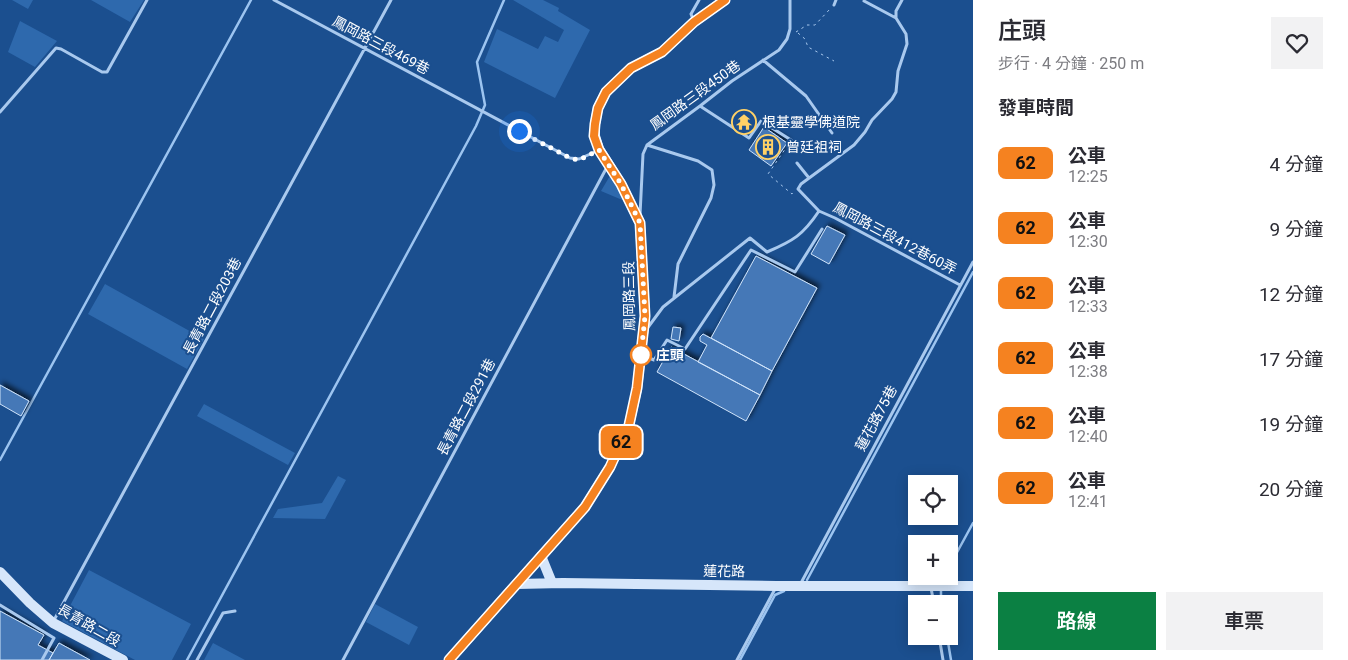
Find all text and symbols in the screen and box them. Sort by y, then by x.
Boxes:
street label: 鳳岡路三段469巷 [330,13,432,77]
text: 庄頭 [998,17,1046,45]
button: heart [1271,17,1323,69]
text: 步行 · 4 分鐘 · 250 m [998,54,1144,73]
street label: 鳳岡路三段450巷 [647,57,743,133]
text: 發車時間 [998,96,1074,119]
temple icon: 根基靈學佛道院 [731,109,757,135]
place label: 根基靈學佛道院 [762,114,860,130]
your location [507,119,532,144]
building icon: 曾廷祖祠 [755,134,781,160]
place label: 曾廷祖祠 [786,139,842,155]
text: 公車 [1068,144,1106,167]
text: 62 [1015,152,1036,173]
text: 4 分鐘 [1270,153,1323,176]
text: 12:25 [1068,167,1108,186]
street label: 鳳岡路三段412巷60弄 [831,199,959,277]
text: 公車 [1068,209,1106,232]
text: 62 [1015,217,1036,238]
text: 9 分鐘 [1270,218,1323,241]
text: 12:30 [1068,232,1108,251]
street label: 長青路二段203巷 [180,255,244,357]
street label: 鳳岡路三段 [620,261,638,331]
text: 公車 [1068,274,1106,297]
text: 62 [1015,282,1036,303]
text: 12 分鐘 [1259,283,1323,306]
text: 12:33 [1068,297,1108,316]
text: 公車 [1068,339,1106,362]
marker: 庄頭 [630,344,652,366]
place label: 庄頭 [656,347,684,363]
text: 62 [1015,347,1036,368]
text: 17 分鐘 [1259,348,1323,371]
street label: 長青路二段291巷 [434,356,498,458]
text: 12:38 [1068,362,1108,381]
street label: 蓮花路75巷 [852,383,900,453]
text: 公車 [1068,404,1106,427]
text: 62 [1015,412,1036,433]
text: 19 分鐘 [1259,413,1323,436]
line badge: 62 [598,426,644,458]
text: 12:40 [1068,427,1108,446]
text: 62 [611,431,631,452]
text: 公車 [1068,469,1106,492]
map controls [908,475,958,645]
button: locate [908,475,958,525]
text: 62 [1015,477,1036,498]
text: 20 分鐘 [1259,478,1323,501]
text: 12:41 [1068,492,1108,511]
button: + [908,535,958,585]
street label: 蓮花路 [703,563,745,579]
button: 路線 [998,592,1156,650]
button: 車票 [1166,592,1323,650]
button: − [908,595,958,645]
street label: 長青路二段 [55,601,123,649]

